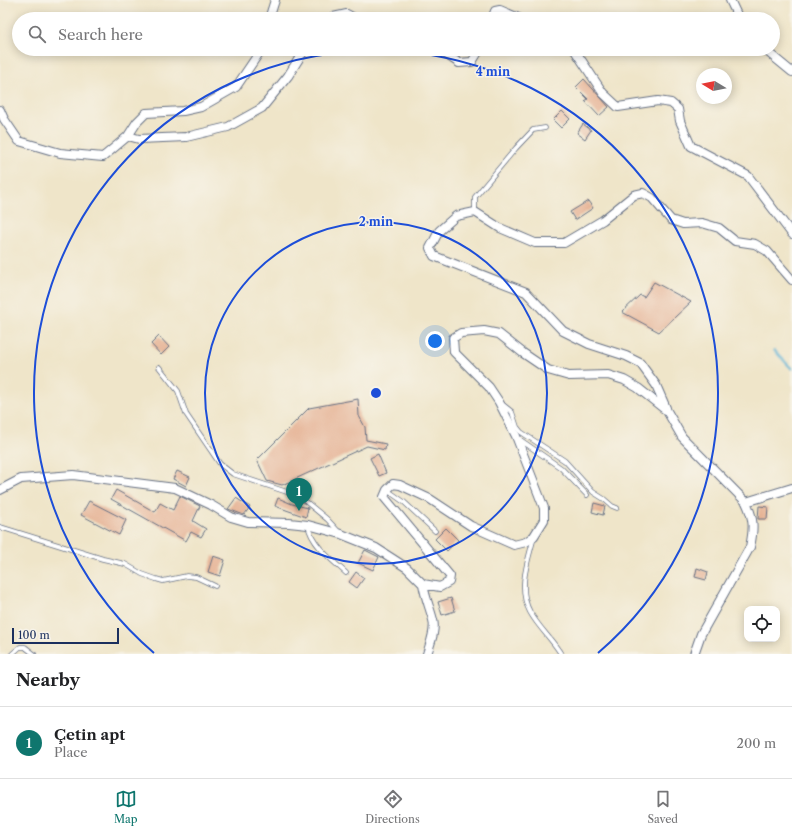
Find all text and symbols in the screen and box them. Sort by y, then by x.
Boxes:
search box [12,12,780,56]
icon: search [26,23,48,45]
text: Search here [58,25,143,44]
text: 4 min [476,64,511,79]
north arrow [696,68,732,104]
text: 2 min [359,214,394,229]
your location [425,331,445,351]
centre of rings [369,386,383,400]
pin: 1 [286,478,312,511]
map controls [744,606,780,642]
button: locate [744,606,780,642]
scale bar [12,626,119,645]
text: 100 m [18,628,50,642]
text: Nearby [16,670,80,690]
text: Çetin apt [54,725,125,744]
text: 1 [26,735,32,751]
text: 200 m [736,735,776,751]
text: Place [54,744,87,760]
tab: Map [114,788,138,826]
tab: Directions [365,788,420,826]
tab: Saved [648,788,678,826]

